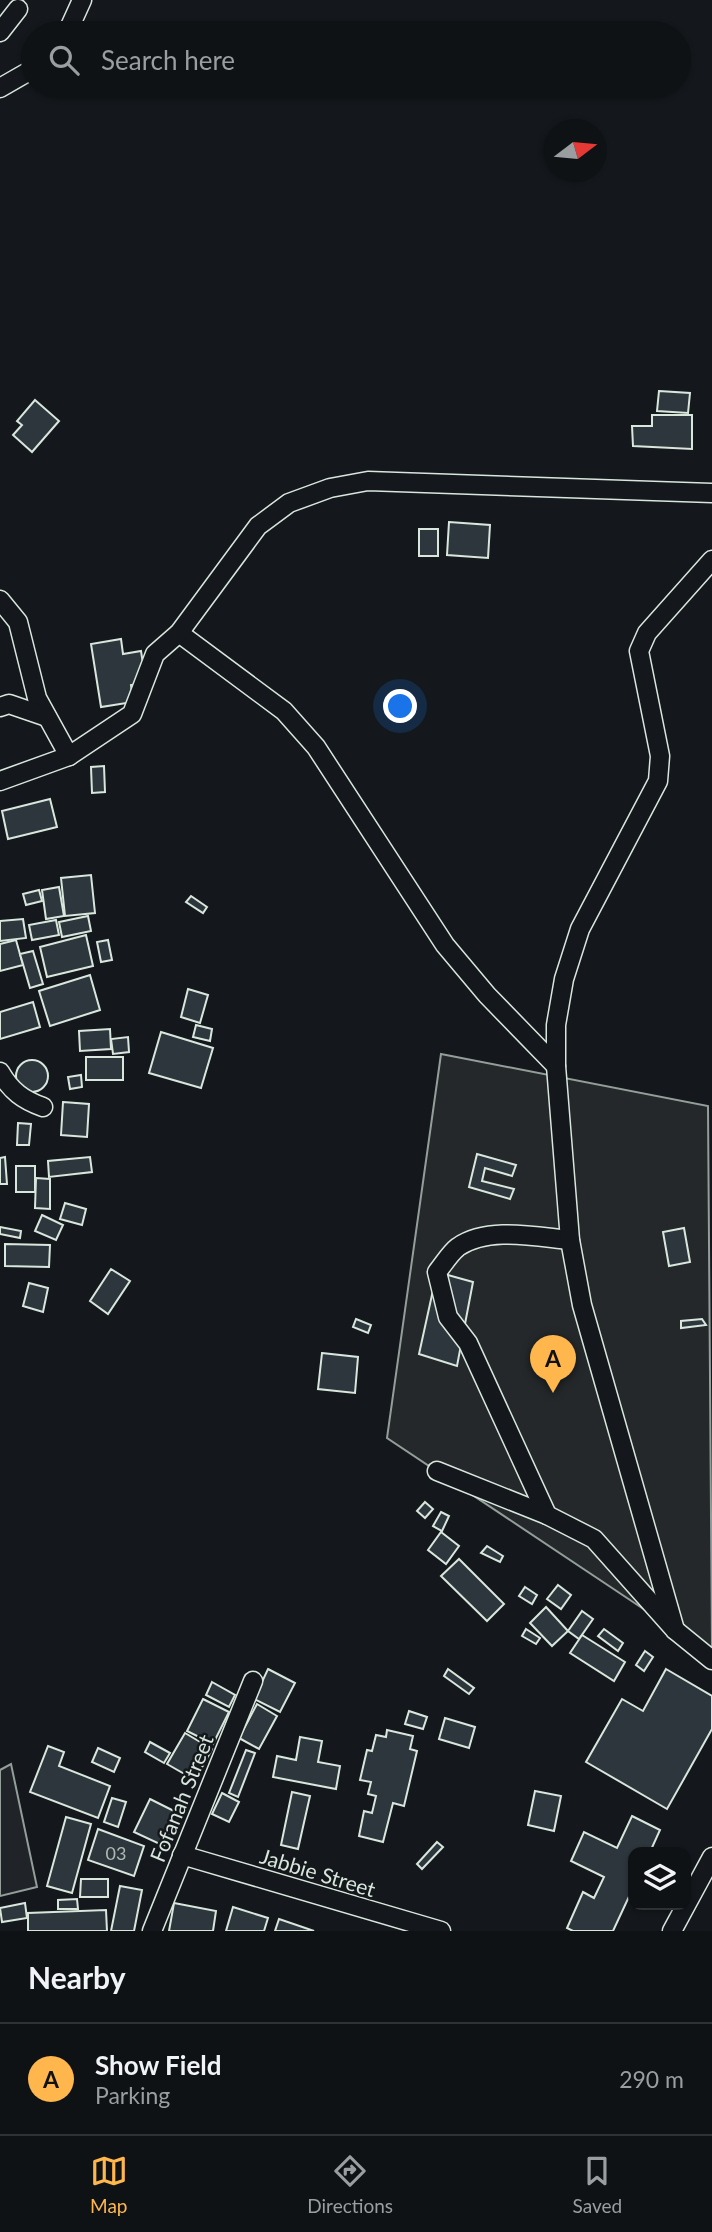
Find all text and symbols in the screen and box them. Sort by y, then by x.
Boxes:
search box [21,21,691,98]
icon: search [45,41,83,79]
text: Search here [101,44,235,76]
north arrow [544,119,607,182]
your location [383,689,417,723]
pin: A [530,1335,576,1393]
street label: Fofanah Street [144,1730,218,1865]
house number: 03 [106,1842,126,1864]
street label: Jabbie Street [257,1843,379,1902]
map controls [628,1847,691,1910]
button: layers [628,1847,691,1910]
text: Nearby [28,1959,126,1995]
text: Show Field [95,2049,222,2081]
text: A [43,2065,59,2093]
text: 290 m [619,2065,684,2093]
text: Parking [95,2081,170,2109]
tab: Map [90,2152,128,2217]
tab: Directions [307,2152,393,2217]
tab: Saved [573,2152,622,2217]

